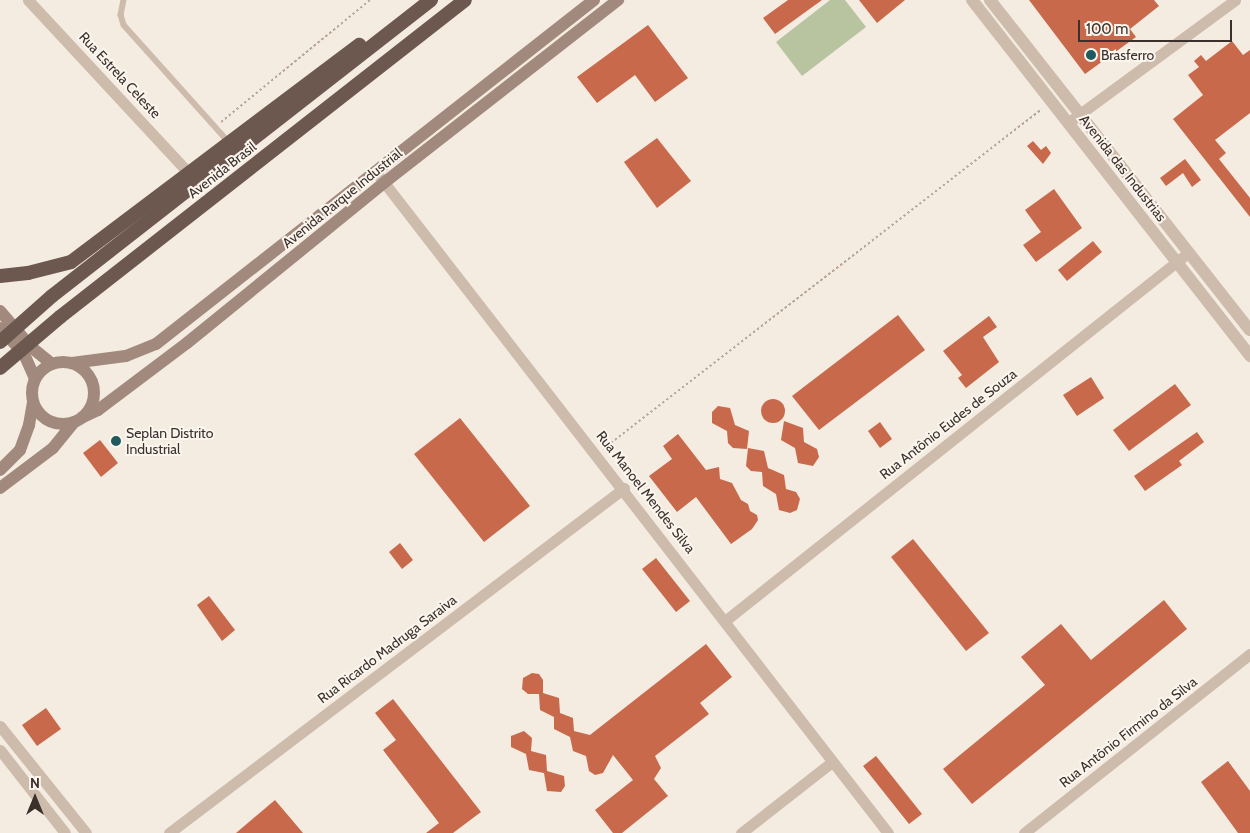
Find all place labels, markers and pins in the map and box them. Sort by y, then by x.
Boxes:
place label: Brasferro [1101,47,1154,63]
marker: Brasferro [1085,49,1097,61]
place label: Seplan Distrito Industrial [126,425,213,458]
marker: Seplan Distrito Industrial [110,435,122,447]

